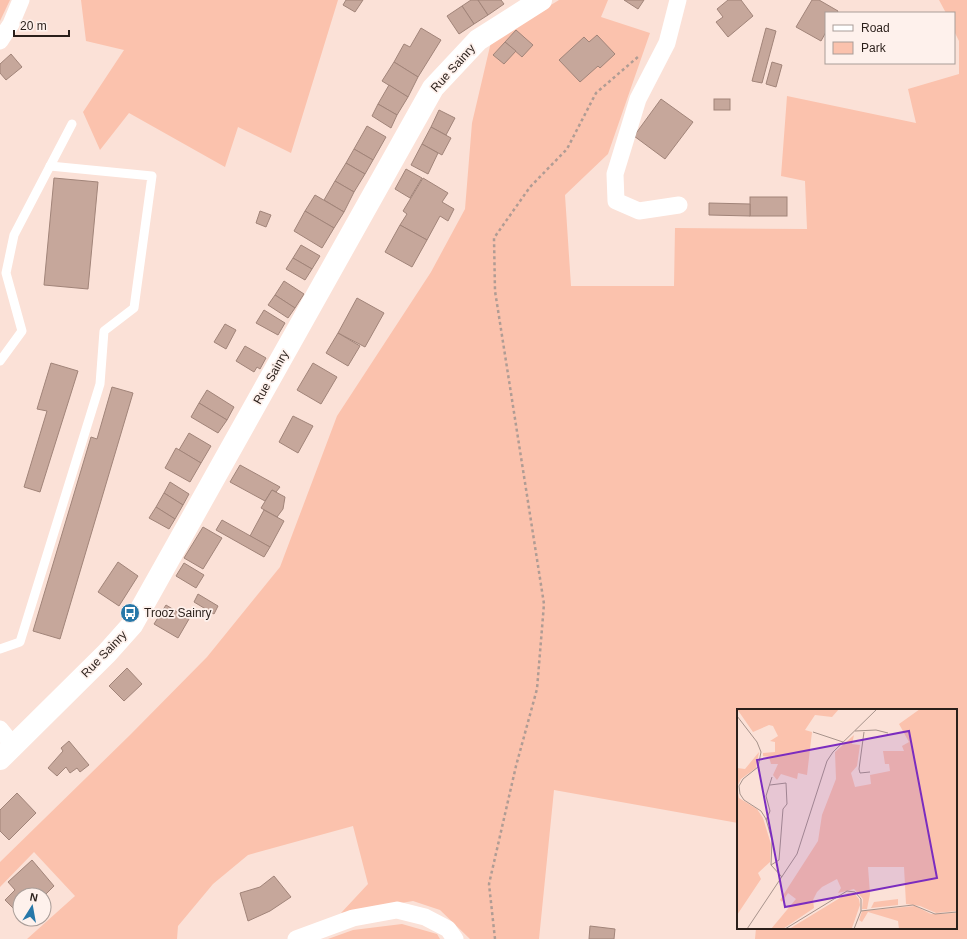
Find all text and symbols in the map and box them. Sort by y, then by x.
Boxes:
scale bar [14,12,69,38]
legend [825,12,955,64]
text: 20 m [20,19,47,33]
text: Road [861,21,890,35]
street label: Rue Sainry [428,41,478,95]
text: Park [861,41,887,55]
street label: Rue Sainry [250,348,292,406]
bus stop icon: Trooz Sainry [119,602,141,624]
place label: Trooz Sainry [144,606,212,620]
street label: Rue Sainry [78,628,130,680]
inset map [737,709,957,929]
north arrow [12,887,52,927]
text: N [29,891,39,904]

